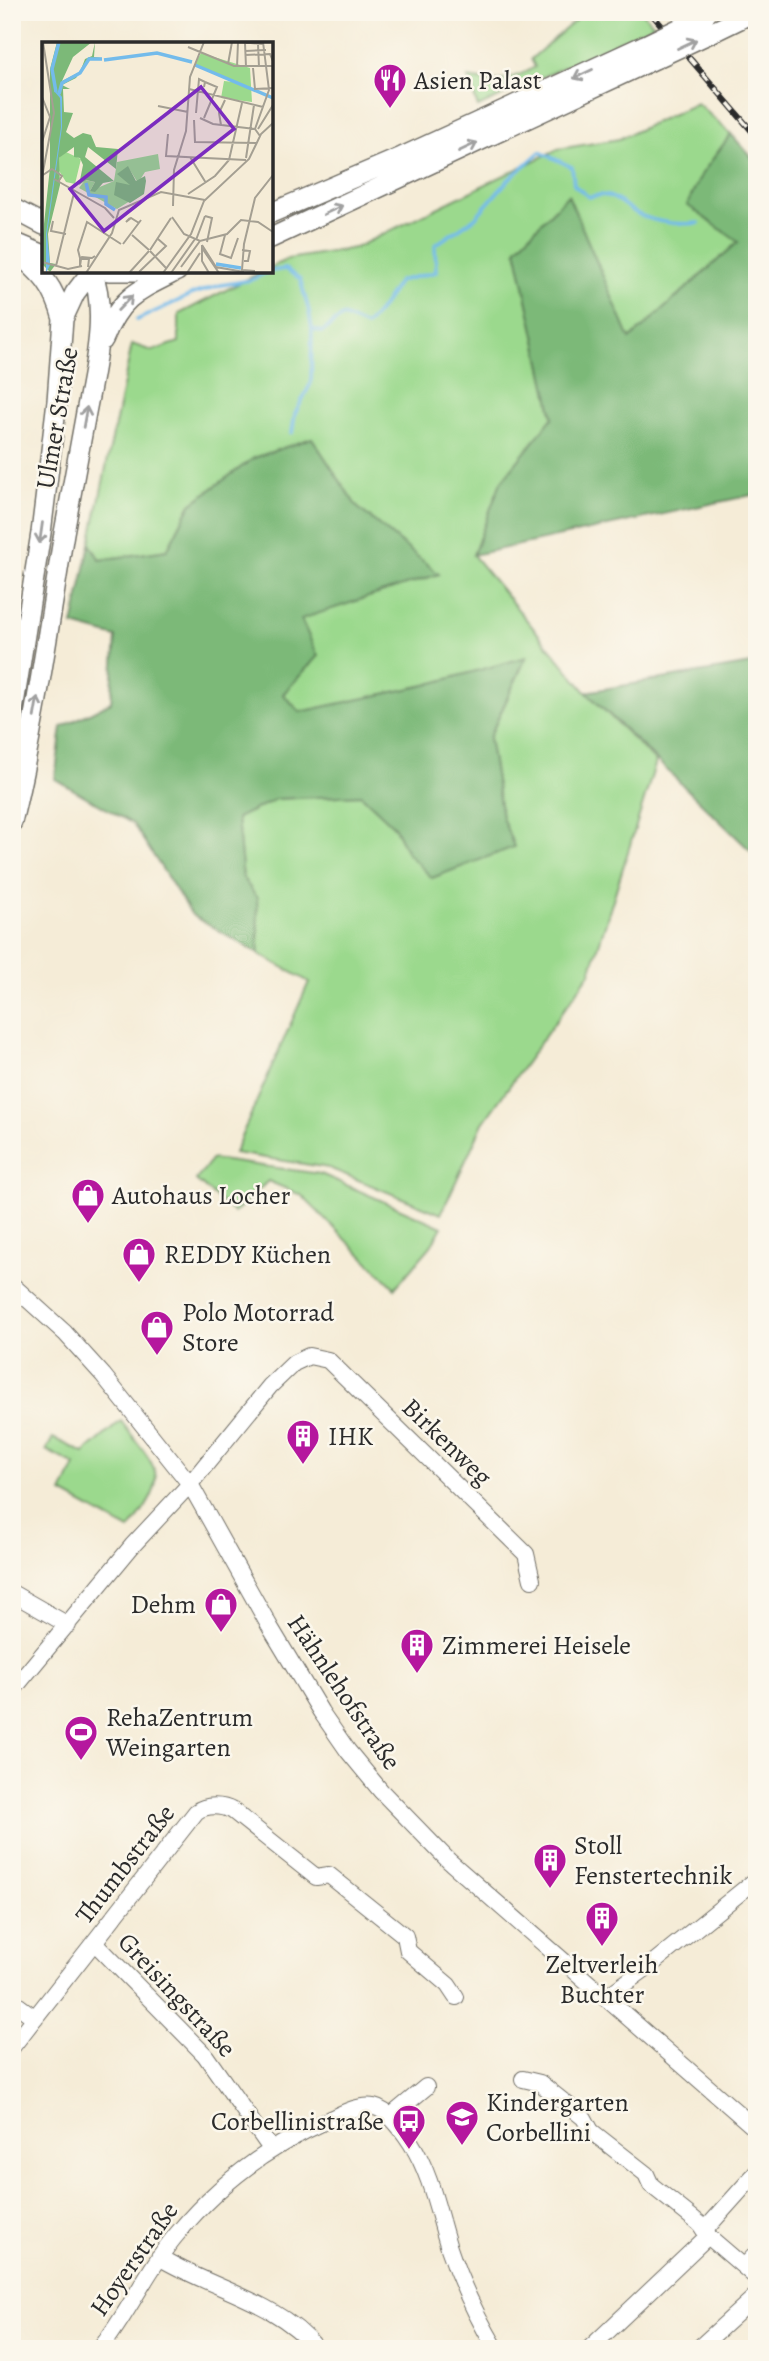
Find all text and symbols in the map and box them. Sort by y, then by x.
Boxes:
one-way arrow [676,37,697,50]
inset map [42,42,273,273]
restaurant icon: Asien Palast [371,61,409,110]
place label: Asien Palast [413,63,542,98]
one-way arrow [573,67,594,81]
one-way arrow [457,140,478,153]
one-way arrow [322,203,343,216]
one-way arrow [116,295,133,312]
street label: Ulmer Straße [27,344,87,492]
one-way arrow [79,406,92,429]
one-way arrow [34,521,47,544]
one-way arrow [30,696,43,719]
shop icon: Autohaus Locher [69,1176,107,1225]
place label: Autohaus Locher [111,1178,291,1213]
shop icon: REDDY Küchen [120,1235,158,1284]
place label: REDDY Küchen [164,1237,331,1272]
place label: Polo Motorrad Store [182,1295,334,1360]
shop icon: Polo Motorrad Store [138,1308,176,1357]
street label: Birkenweg [394,1390,500,1494]
building icon: IHK [284,1417,322,1466]
place label: IHK [328,1419,374,1454]
shop icon: Dehm [202,1585,240,1634]
place label: Dehm [131,1587,196,1622]
street label: Hähnlehofstraße [279,1607,409,1777]
building icon: Zimmerei Heisele [398,1626,436,1675]
place label: Zimmerei Heisele [442,1628,631,1663]
place label: RehaZentrum Weingarten [105,1700,253,1765]
sports icon: RehaZentrum Weingarten [62,1713,100,1762]
street label: Thumbstraße [67,1797,183,1931]
place label: Stoll Fenstertechnik [574,1828,732,1893]
building icon: Stoll Fenstertechnik [531,1841,569,1890]
building icon: Zeltverleih Buchter [583,1899,621,1948]
street label: Greisingstraße [110,1925,244,2065]
place label: Zeltverleih Buchter [546,1947,659,2012]
place label: Kindergarten Corbellini [486,2085,629,2150]
school or university icon: Kindergarten Corbellini [443,2098,481,2147]
bus stop icon: Corbellinistraße [390,2102,428,2151]
place label: Corbellinistraße [211,2104,384,2139]
street label: Hoyerstraße [82,2195,186,2323]

